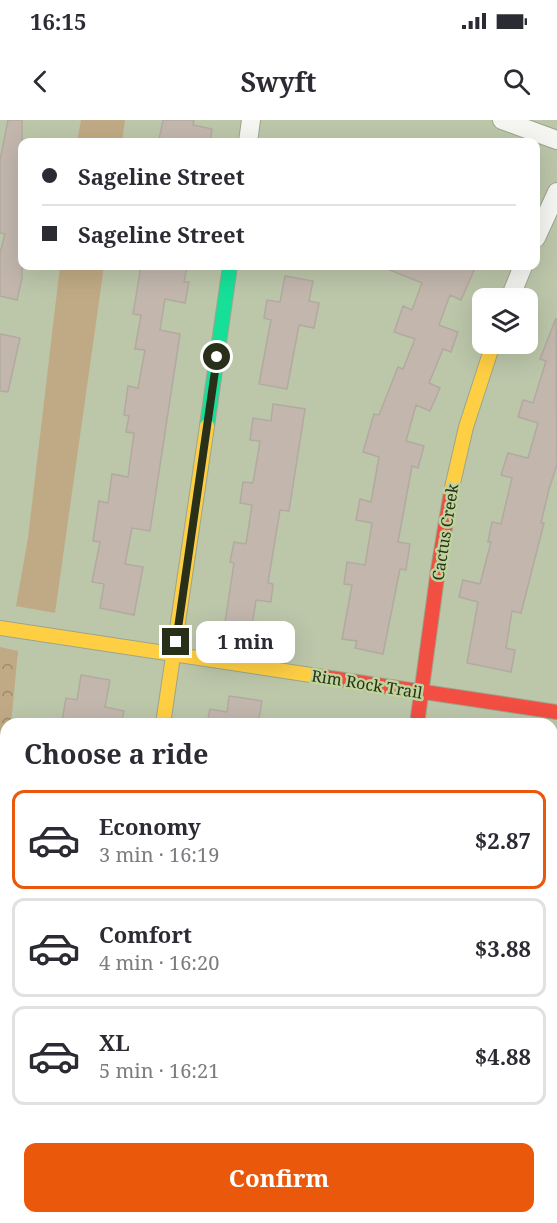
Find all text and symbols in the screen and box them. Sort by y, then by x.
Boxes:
text: 16:15 [30,6,86,36]
text: Swyft [240,63,317,100]
icon: back [24,65,57,98]
icon: search [500,65,533,98]
text: Sageline Street [78,161,245,191]
text: Sageline Street [78,219,245,249]
map controls [472,288,538,354]
button: layers [472,288,538,354]
route start [203,343,230,370]
street label: Cactus Creek [426,481,464,582]
callout: 1 min [197,621,296,663]
route end [162,628,189,655]
text: 1 min [217,628,274,655]
street label: Rim Rock Trail [310,664,424,704]
text: Choose a ride [24,735,209,772]
text: Economy [99,811,201,841]
icon: car [27,813,81,867]
text: $2.87 [475,825,531,855]
text: 3 min · 16:19 [99,841,219,868]
text: Comfort [99,919,192,949]
icon: car [27,921,81,975]
text: $3.88 [475,933,531,963]
text: 4 min · 16:20 [99,949,219,976]
text: XL [99,1027,130,1057]
icon: car [27,1029,81,1083]
text: $4.88 [475,1041,531,1071]
text: 5 min · 16:21 [99,1057,219,1084]
button: Confirm [24,1143,534,1212]

